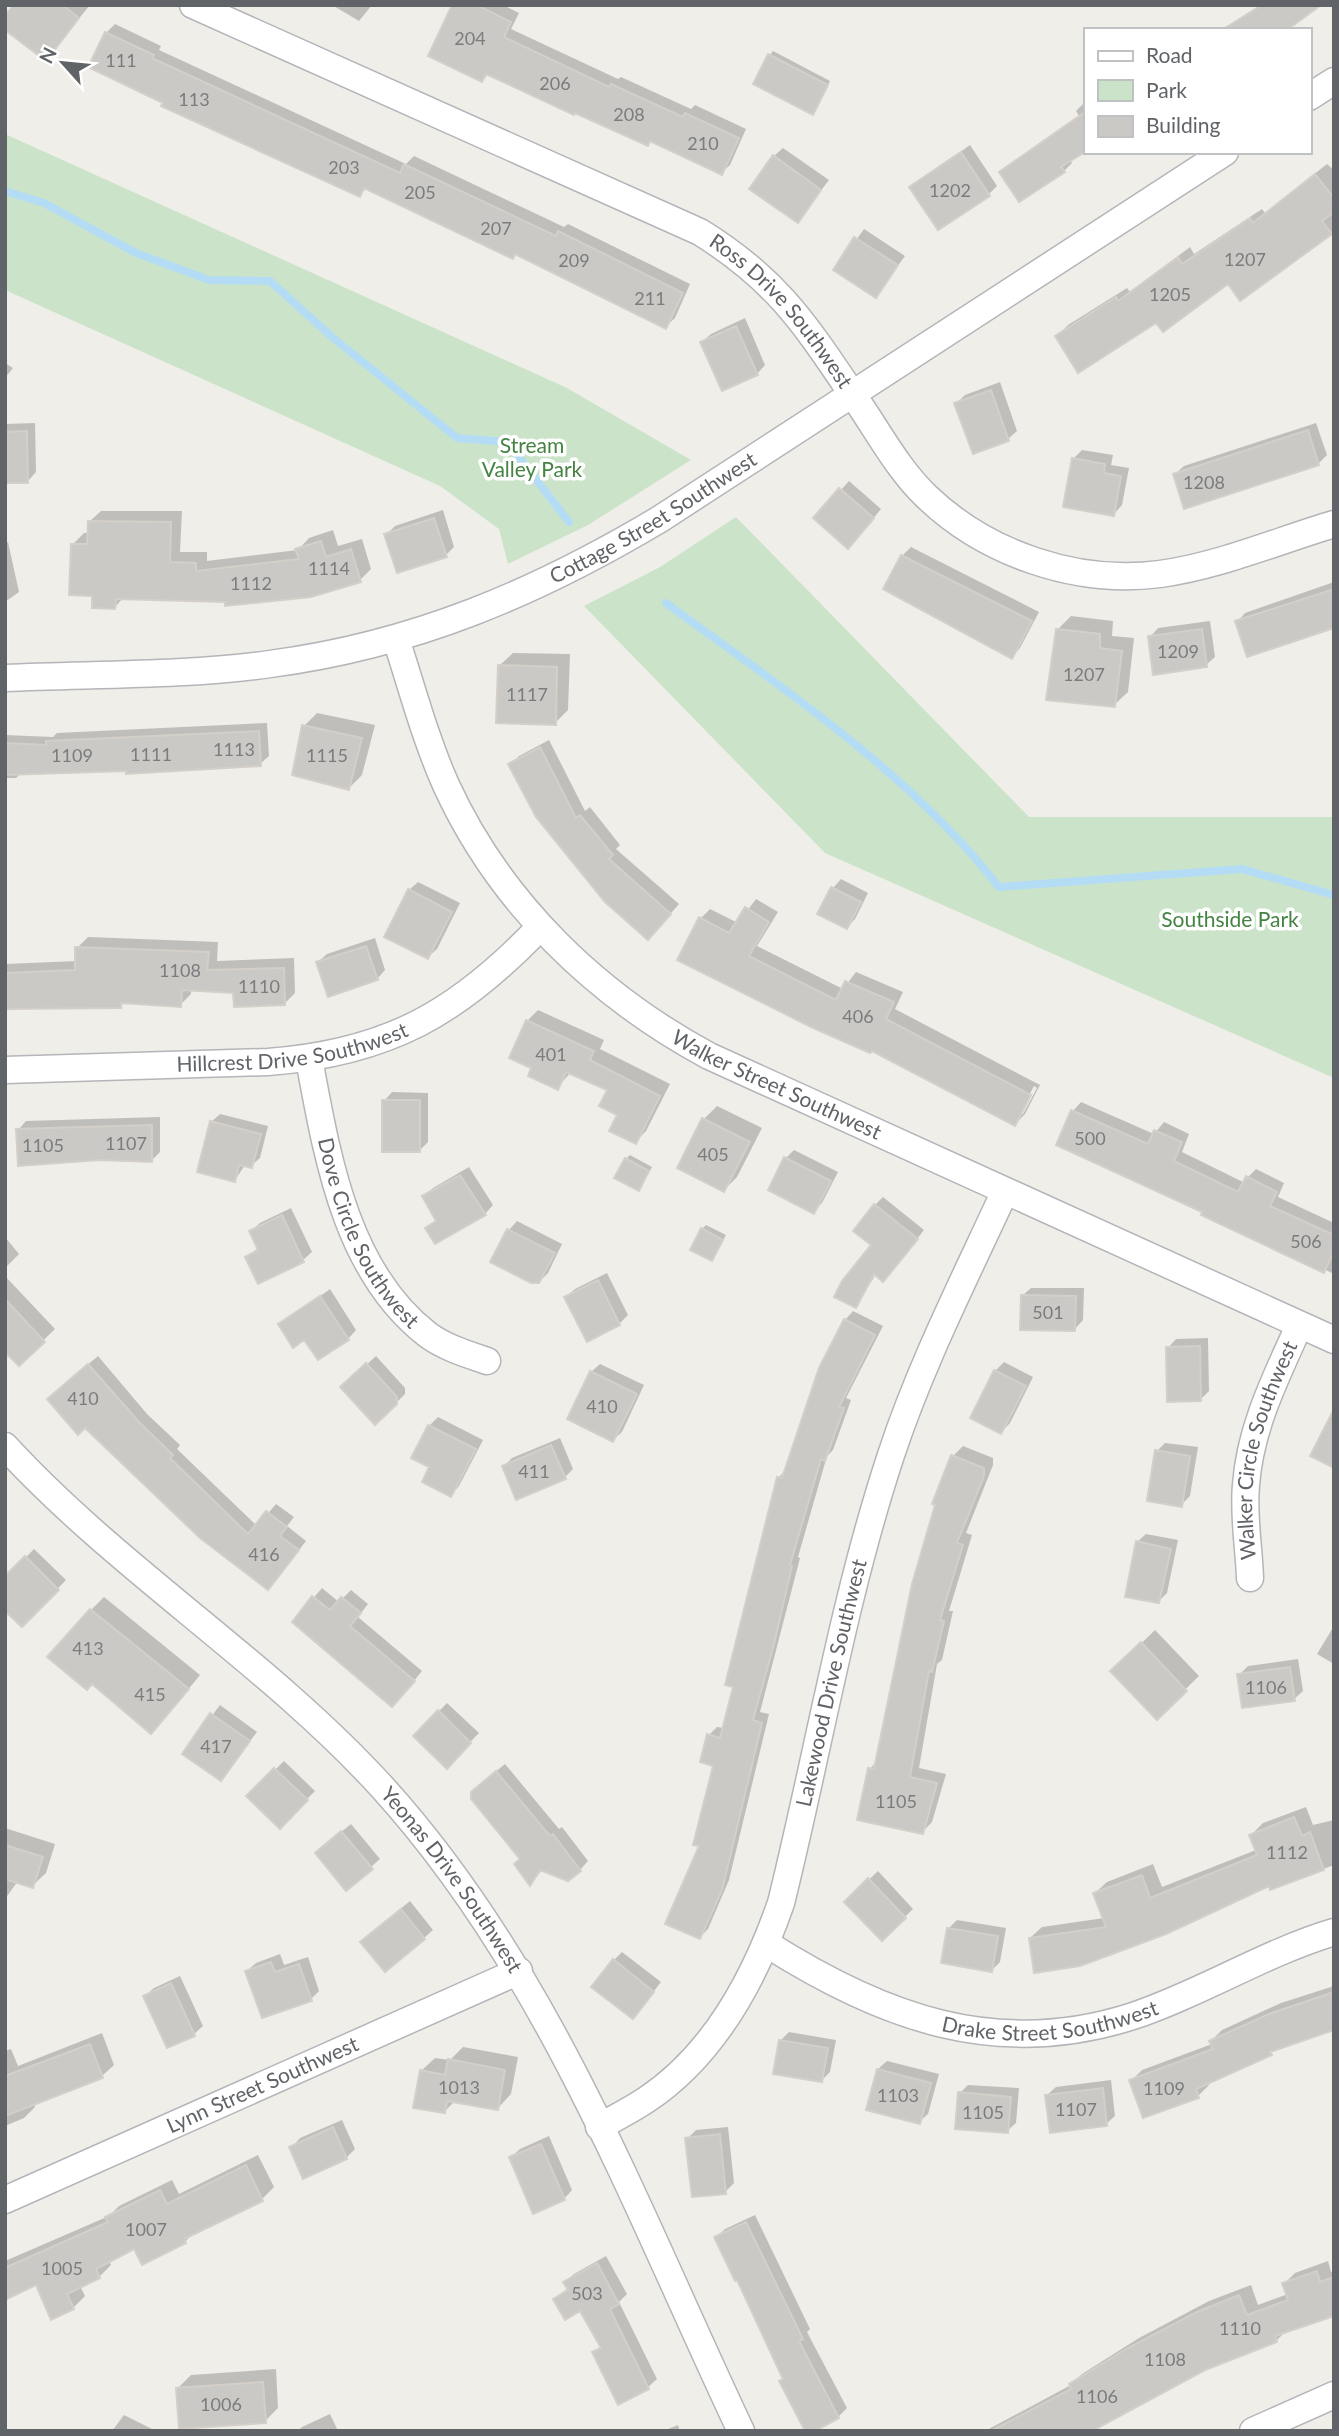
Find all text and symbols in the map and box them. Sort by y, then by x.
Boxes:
house number: 204 [454,27,486,49]
north arrow [28,28,98,98]
legend [1084,28,1311,154]
text: Road [1146,42,1193,67]
text: N [34,43,61,67]
house number: 111 [105,49,137,71]
house number: 206 [539,72,571,94]
text: Park [1146,77,1187,102]
house number: 113 [178,88,210,110]
house number: 208 [613,103,645,125]
text: Building [1146,112,1221,137]
house number: 210 [687,132,719,154]
house number: 203 [328,156,360,178]
house number: 1202 [929,179,971,201]
house number: 205 [404,181,436,203]
house number: 207 [480,217,512,239]
street label: Ross Drive Southwest [705,228,859,393]
house number: 1207 [1224,248,1266,270]
house number: 209 [558,249,590,271]
house number: 1205 [1149,283,1191,305]
house number: 211 [634,287,666,309]
park label: Stream Valley Park [482,432,583,481]
street label: Cottage Street Southwest [545,446,761,588]
house number: 1208 [1183,471,1225,493]
house number: 1114 [308,557,350,579]
house number: 1112 [230,572,272,594]
house number: 1209 [1157,640,1199,662]
house number: 1207 [1063,663,1105,685]
house number: 1117 [506,683,548,705]
house number: 1113 [213,738,255,760]
house number: 1111 [130,743,172,765]
house number: 1109 [51,744,93,766]
house number: 1115 [306,744,348,766]
park label: Southside Park [1161,906,1299,931]
house number: 1108 [159,959,201,981]
house number: 1110 [238,975,280,997]
house number: 406 [842,1005,874,1027]
street label: Hillcrest Drive Southwest [176,1016,412,1076]
street label: Walker Street Southwest [668,1024,886,1144]
house number: 401 [535,1043,567,1065]
house number: 500 [1074,1127,1106,1149]
house number: 1107 [105,1132,147,1154]
house number: 1105 [22,1134,64,1156]
street label: Dove Circle Southwest [314,1135,425,1333]
house number: 405 [697,1143,729,1165]
house number: 506 [1290,1230,1322,1252]
house number: 501 [1032,1301,1064,1323]
street label: Walker Circle Southwest [1231,1336,1302,1561]
house number: 410 [67,1387,99,1409]
house number: 410 [586,1395,618,1417]
house number: 411 [518,1460,550,1482]
house number: 416 [248,1543,280,1565]
street label: Lakewood Drive Southwest [790,1556,871,1809]
house number: 413 [72,1637,104,1659]
house number: 1106 [1245,1676,1287,1698]
house number: 415 [134,1683,166,1705]
house number: 417 [200,1735,232,1757]
street label: Yeonas Drive Southwest [377,1781,529,1977]
house number: 1105 [875,1790,917,1812]
house number: 1112 [1266,1841,1308,1863]
street label: Drake Street Southwest [940,1994,1162,2045]
street label: Lynn Street Southwest [162,2030,362,2137]
house number: 1013 [438,2076,480,2098]
house number: 1109 [1143,2077,1185,2099]
house number: 1103 [877,2084,919,2106]
house number: 1107 [1055,2098,1097,2120]
house number: 1105 [962,2101,1004,2123]
house number: 1007 [125,2218,167,2240]
house number: 1005 [41,2257,83,2279]
house number: 503 [571,2282,603,2304]
house number: 1110 [1219,2317,1261,2339]
house number: 1108 [1144,2348,1186,2370]
house number: 1106 [1076,2385,1118,2407]
house number: 1006 [200,2393,242,2415]

